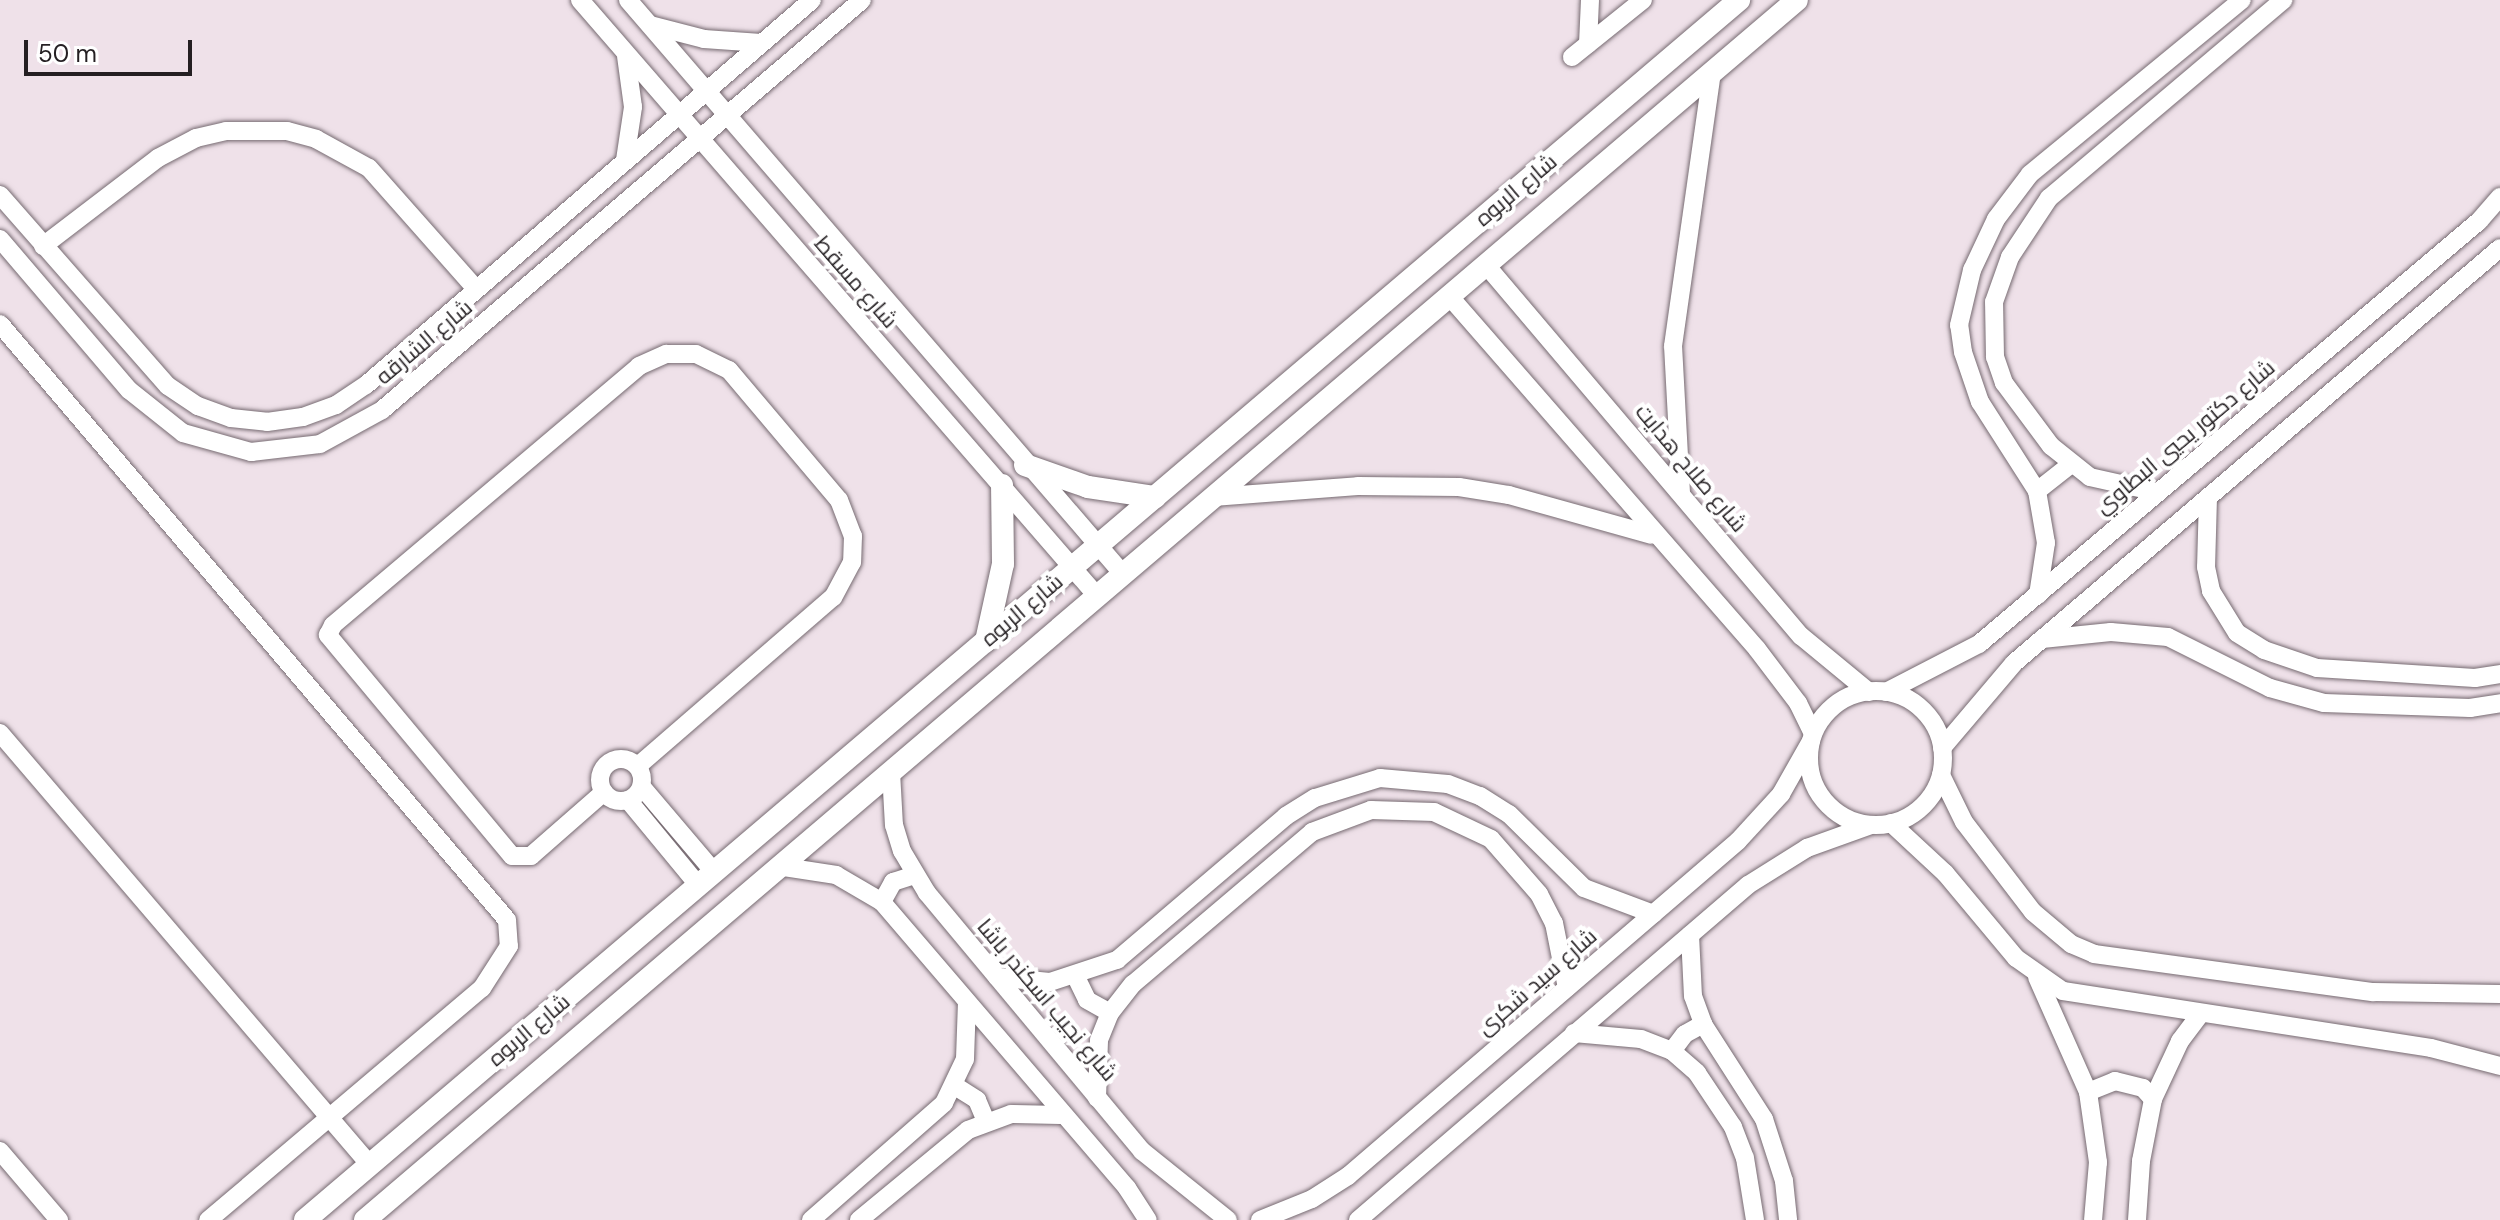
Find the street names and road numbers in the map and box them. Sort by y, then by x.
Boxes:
street label: شارع الربوه [1470,148,1562,232]
street label: شارع مسقط [809,231,903,333]
street label: شارع الشارقه [370,294,478,390]
street label: شارع دكتور يحيي البطاوي [2090,354,2280,520]
street label: شارع صلاح هدايت [1630,399,1752,537]
street label: شارع الربوه [976,568,1068,652]
street label: شارع نجيب اسكندر باشا [972,914,1122,1086]
street label: شارع سيد شكرى [1472,923,1602,1041]
street label: شارع الربوه [483,988,575,1072]

